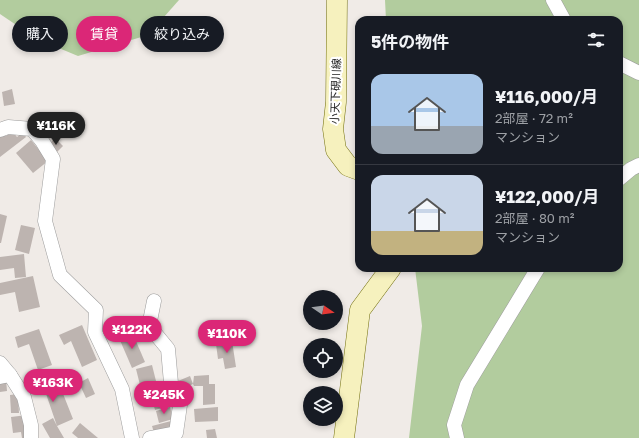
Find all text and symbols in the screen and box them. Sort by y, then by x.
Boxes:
chip: 購入 [12,16,68,52]
chip: 賃貸 [76,16,132,52]
chip: 絞り込み [140,16,224,52]
icon: filters [585,29,607,51]
text: 5件の物件 [371,31,449,52]
street label: 小天下硯川線 [327,58,343,124]
text: ¥116,000/月 [495,86,598,107]
icon: home [403,90,451,138]
text: 2部屋 · 72 m² [495,110,573,126]
pin: ¥116K [28,112,84,146]
text: ¥116K [36,117,76,133]
text: マンション [495,129,560,145]
text: ¥122,000/月 [495,186,599,207]
icon: home [403,191,451,239]
text: 2部屋 · 80 m² [495,210,574,226]
text: マンション [495,229,560,245]
north arrow [303,290,343,330]
map controls [303,290,343,426]
pin: ¥122K [104,316,160,350]
pin: ¥110K [199,320,255,354]
text: ¥122K [112,321,152,337]
text: ¥110K [207,325,247,341]
button: locate [303,338,343,378]
pin: ¥163K [25,369,81,403]
text: ¥163K [33,374,73,390]
pin: ¥245K [136,381,192,415]
text: ¥245K [143,386,185,402]
button: layers [303,386,343,426]

